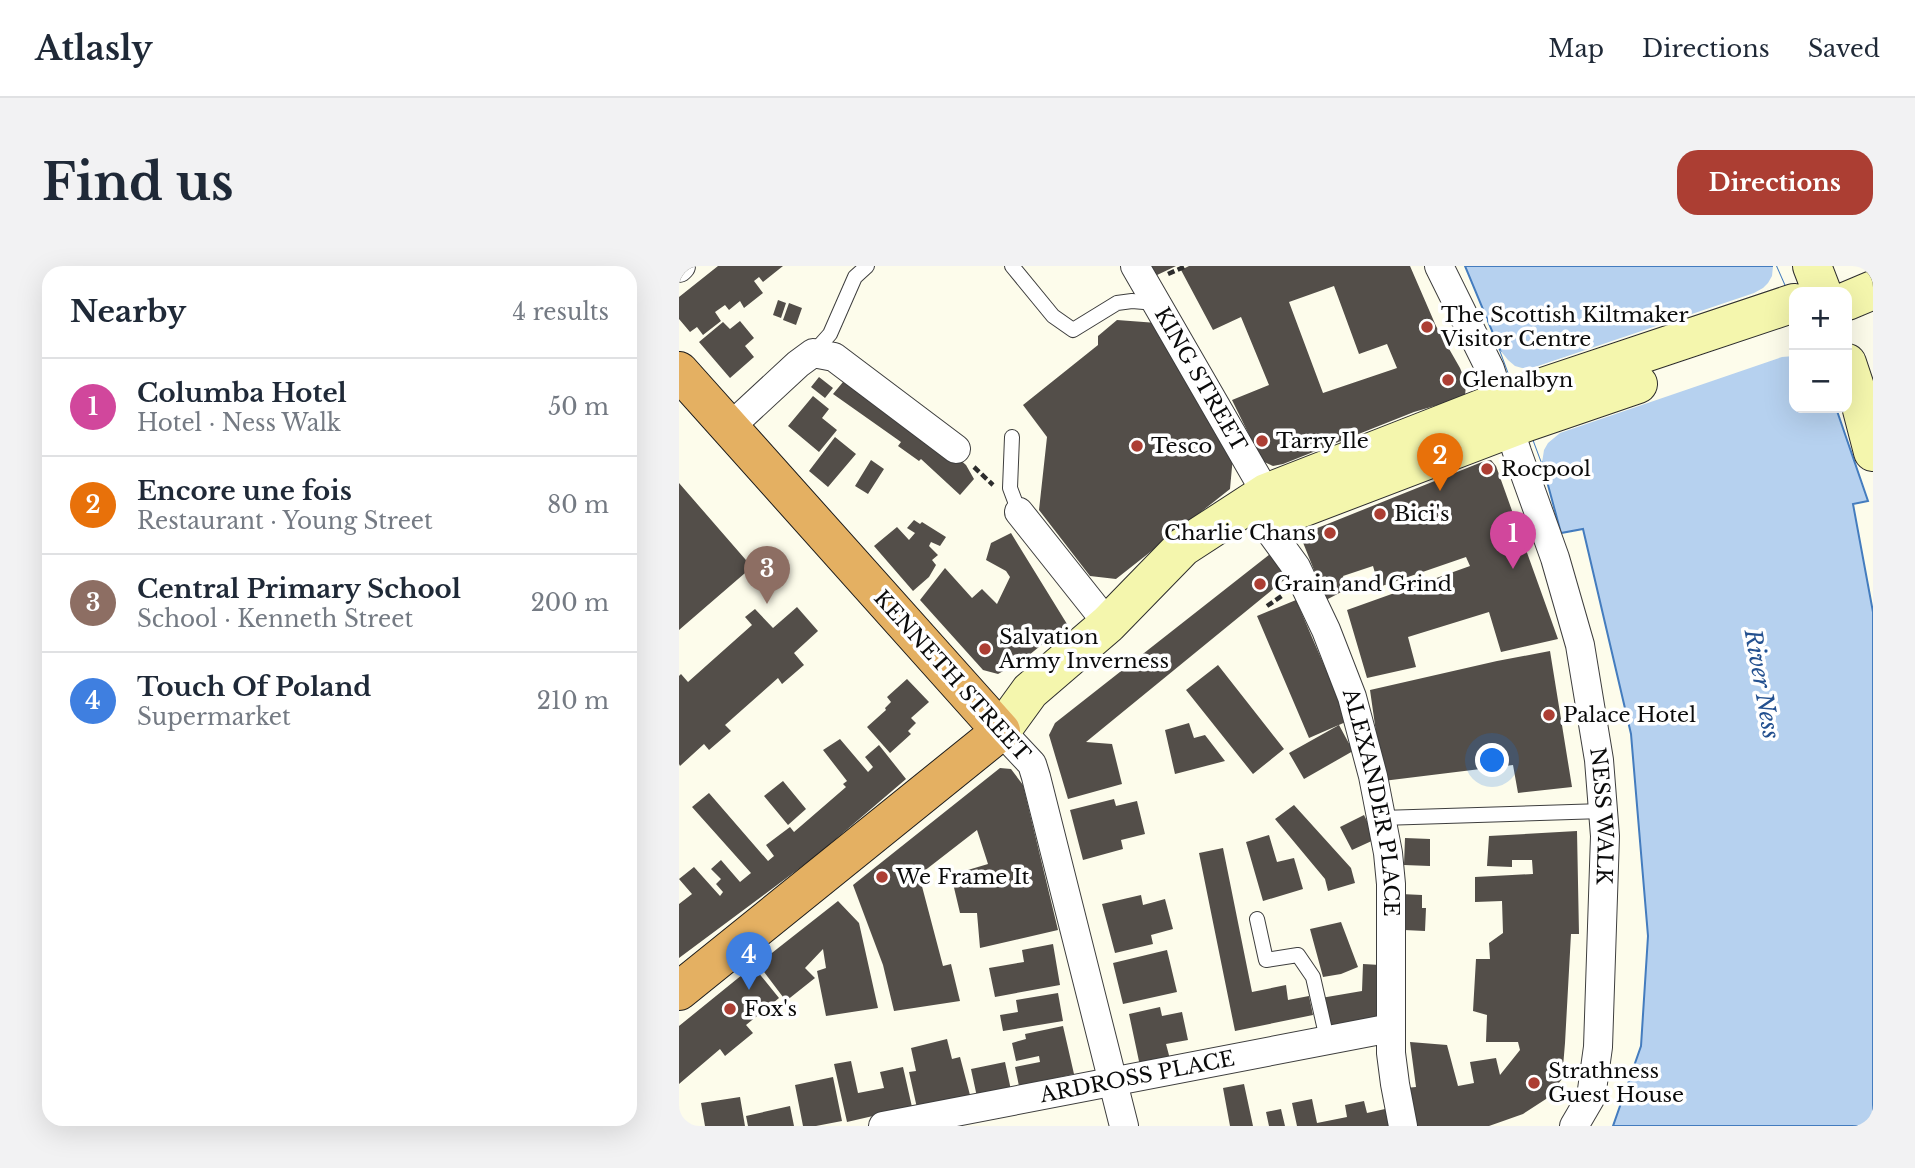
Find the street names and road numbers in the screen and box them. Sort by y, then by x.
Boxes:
street label: KING STREET [1149,303,1252,456]
street label: KENNETH STREET [868,585,1036,767]
street label: ALEXANDER PLACE [1337,684,1404,916]
street label: NESS WALK [1584,745,1618,886]
street label: ARDROSS PLACE [1037,1045,1237,1109]

